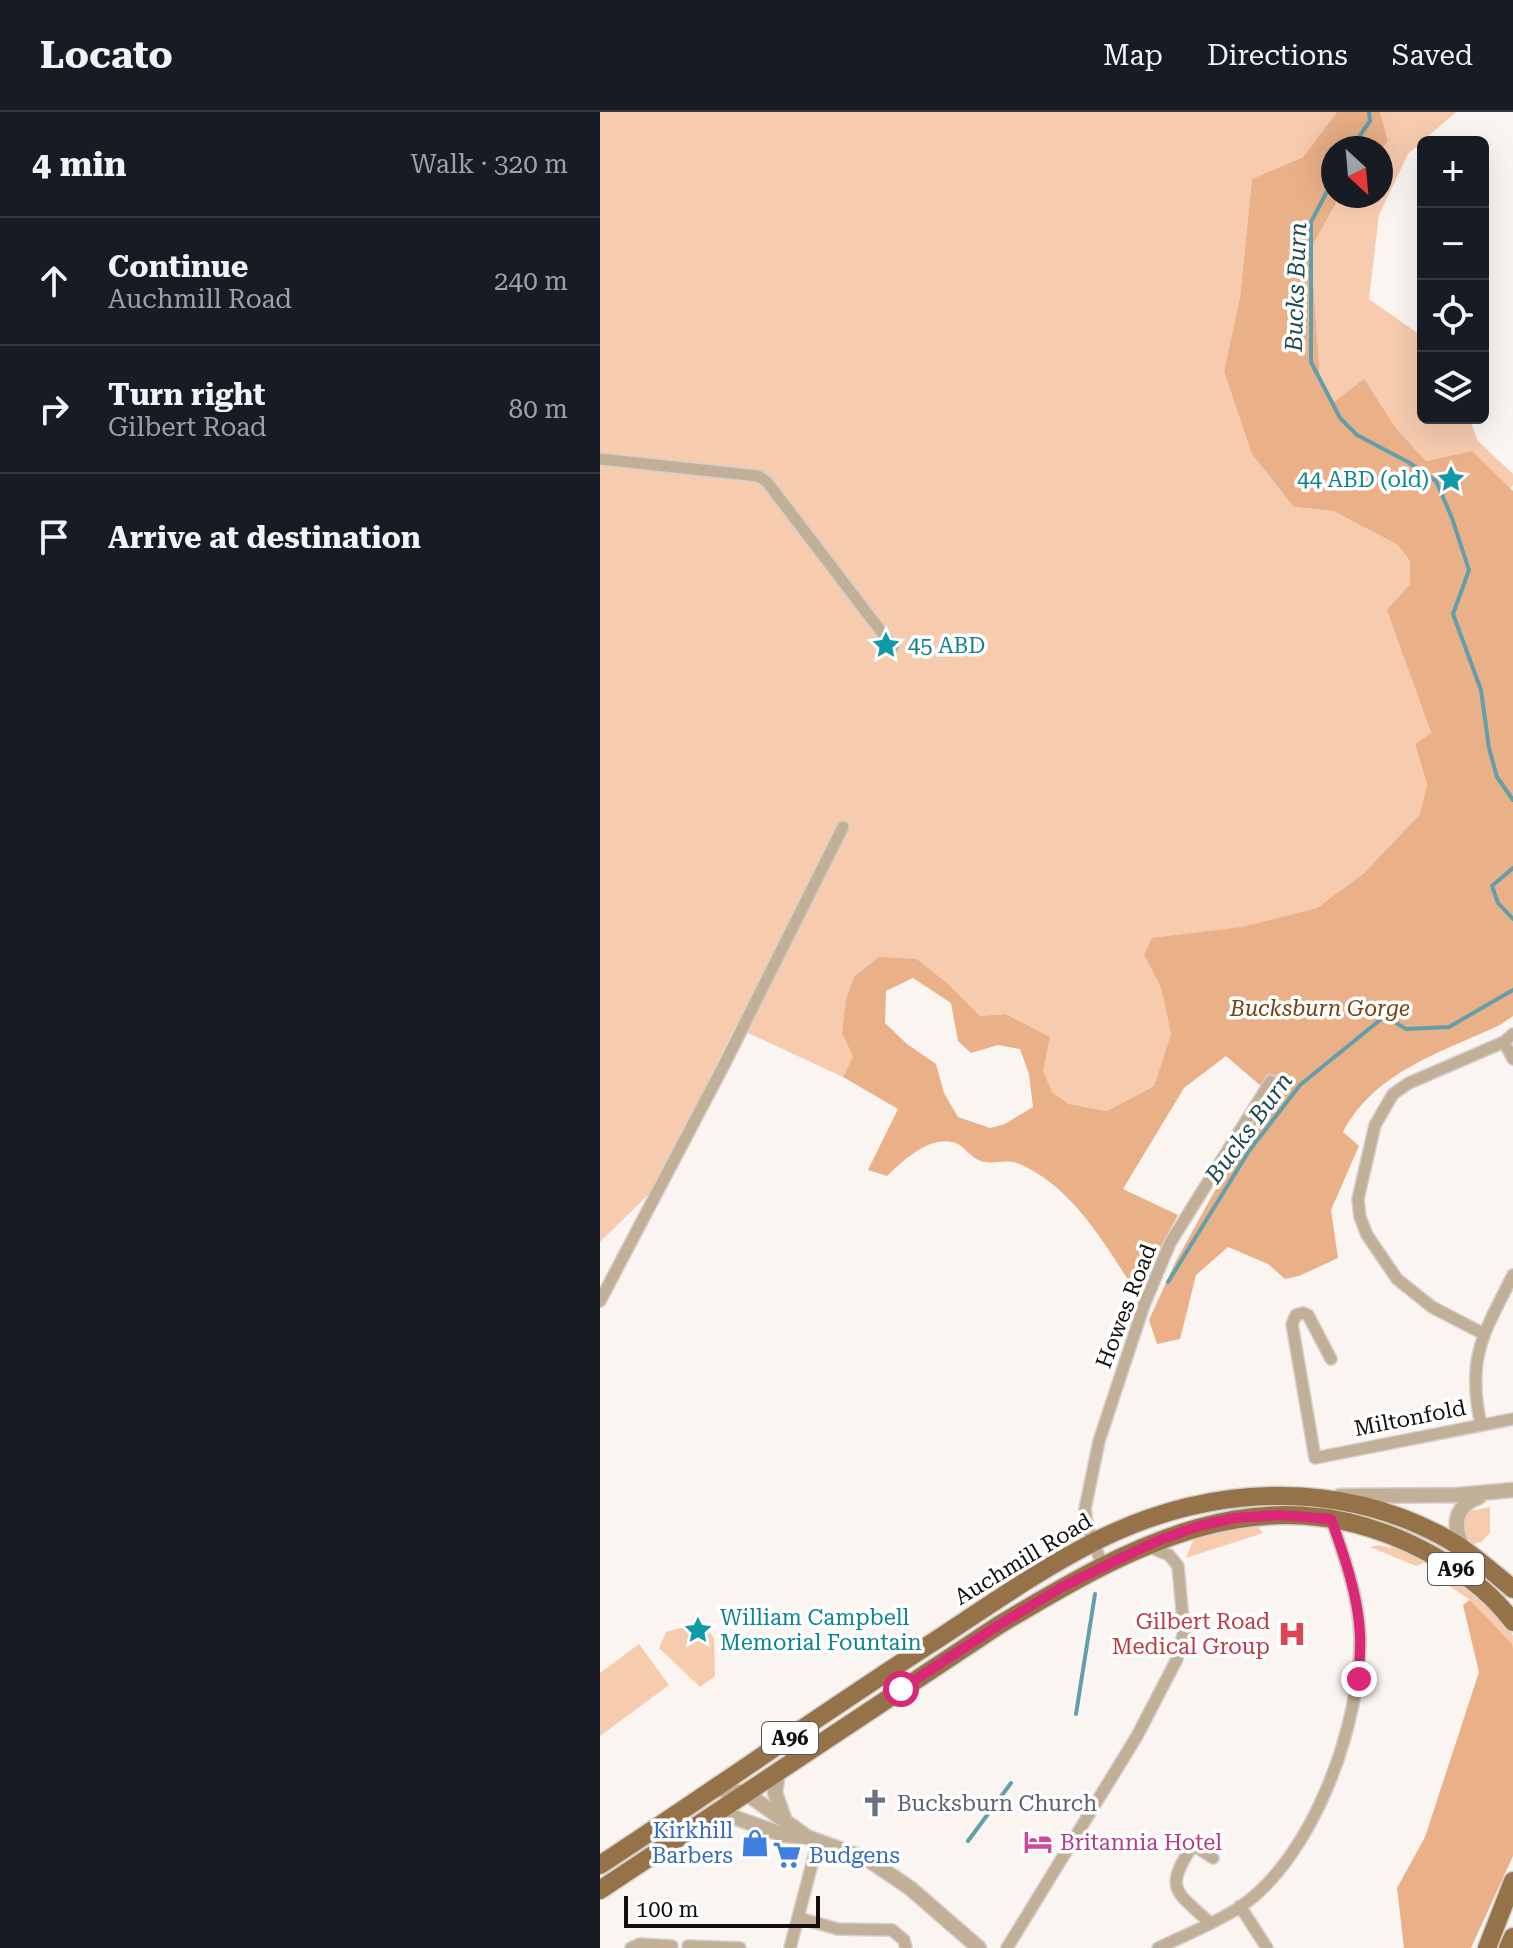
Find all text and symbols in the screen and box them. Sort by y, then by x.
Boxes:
text: Locato [40,33,173,77]
text: Map [1103,39,1163,72]
text: Directions [1207,39,1348,72]
text: Saved [1392,39,1473,72]
north arrow [1321,136,1393,208]
map controls [1417,136,1489,424]
button: + [1417,136,1489,208]
text: 4 min [32,144,127,184]
text: Walk · 320 m [410,149,568,179]
button: − [1417,208,1489,280]
water label: Bucks Burn [1280,222,1312,353]
text: Continue [108,249,248,284]
icon: ahead [32,259,76,303]
text: 240 m [494,266,568,296]
button: locate [1417,280,1489,352]
text: Auchmill Road [108,284,292,314]
button: layers [1417,352,1489,424]
text: Turn right [108,377,265,412]
icon: right [32,387,76,431]
text: 80 m [509,394,568,424]
text: Gilbert Road [108,412,267,442]
place icon: 44 ABD (old) [1436,464,1466,494]
place label: 44 ABD (old) [1297,467,1429,492]
icon: arrive [32,515,76,559]
text: Arrive at destination [108,520,421,555]
place icon: 45 ABD [871,630,901,660]
place label: 45 ABD [908,633,985,658]
park label: Bucksburn Gorge [1229,996,1410,1021]
water label: Bucks Burn [1199,1067,1298,1189]
street label: Howes Road [1091,1240,1161,1372]
street label: Miltonfold [1352,1395,1468,1441]
street label: Auchmill Road [950,1508,1096,1610]
road number: A96 [1428,1553,1484,1585]
place label: William Campbell Memorial Fountain [720,1605,922,1655]
place label: Gilbert Road Medical Group [1112,1609,1270,1659]
place icon: William Campbell Memorial Fountain [683,1615,713,1645]
hospital icon: Gilbert Road Medical Group [1277,1619,1307,1649]
route end [1341,1661,1377,1697]
route start [883,1671,919,1707]
road number: A96 [762,1722,818,1754]
church icon: Bucksburn Church [860,1788,890,1818]
place label: Bucksburn Church [897,1791,1097,1816]
place label: Kirkhill Barbers [652,1818,733,1868]
hotel icon: Britannia Hotel [1023,1827,1053,1857]
shop icon: Kirkhill Barbers [740,1828,770,1858]
place label: Britannia Hotel [1060,1830,1222,1855]
supermarket icon: Budgens [772,1840,802,1870]
place label: Budgens [809,1843,900,1868]
scale bar [624,1892,820,1928]
text: 100 m [636,1897,699,1922]

